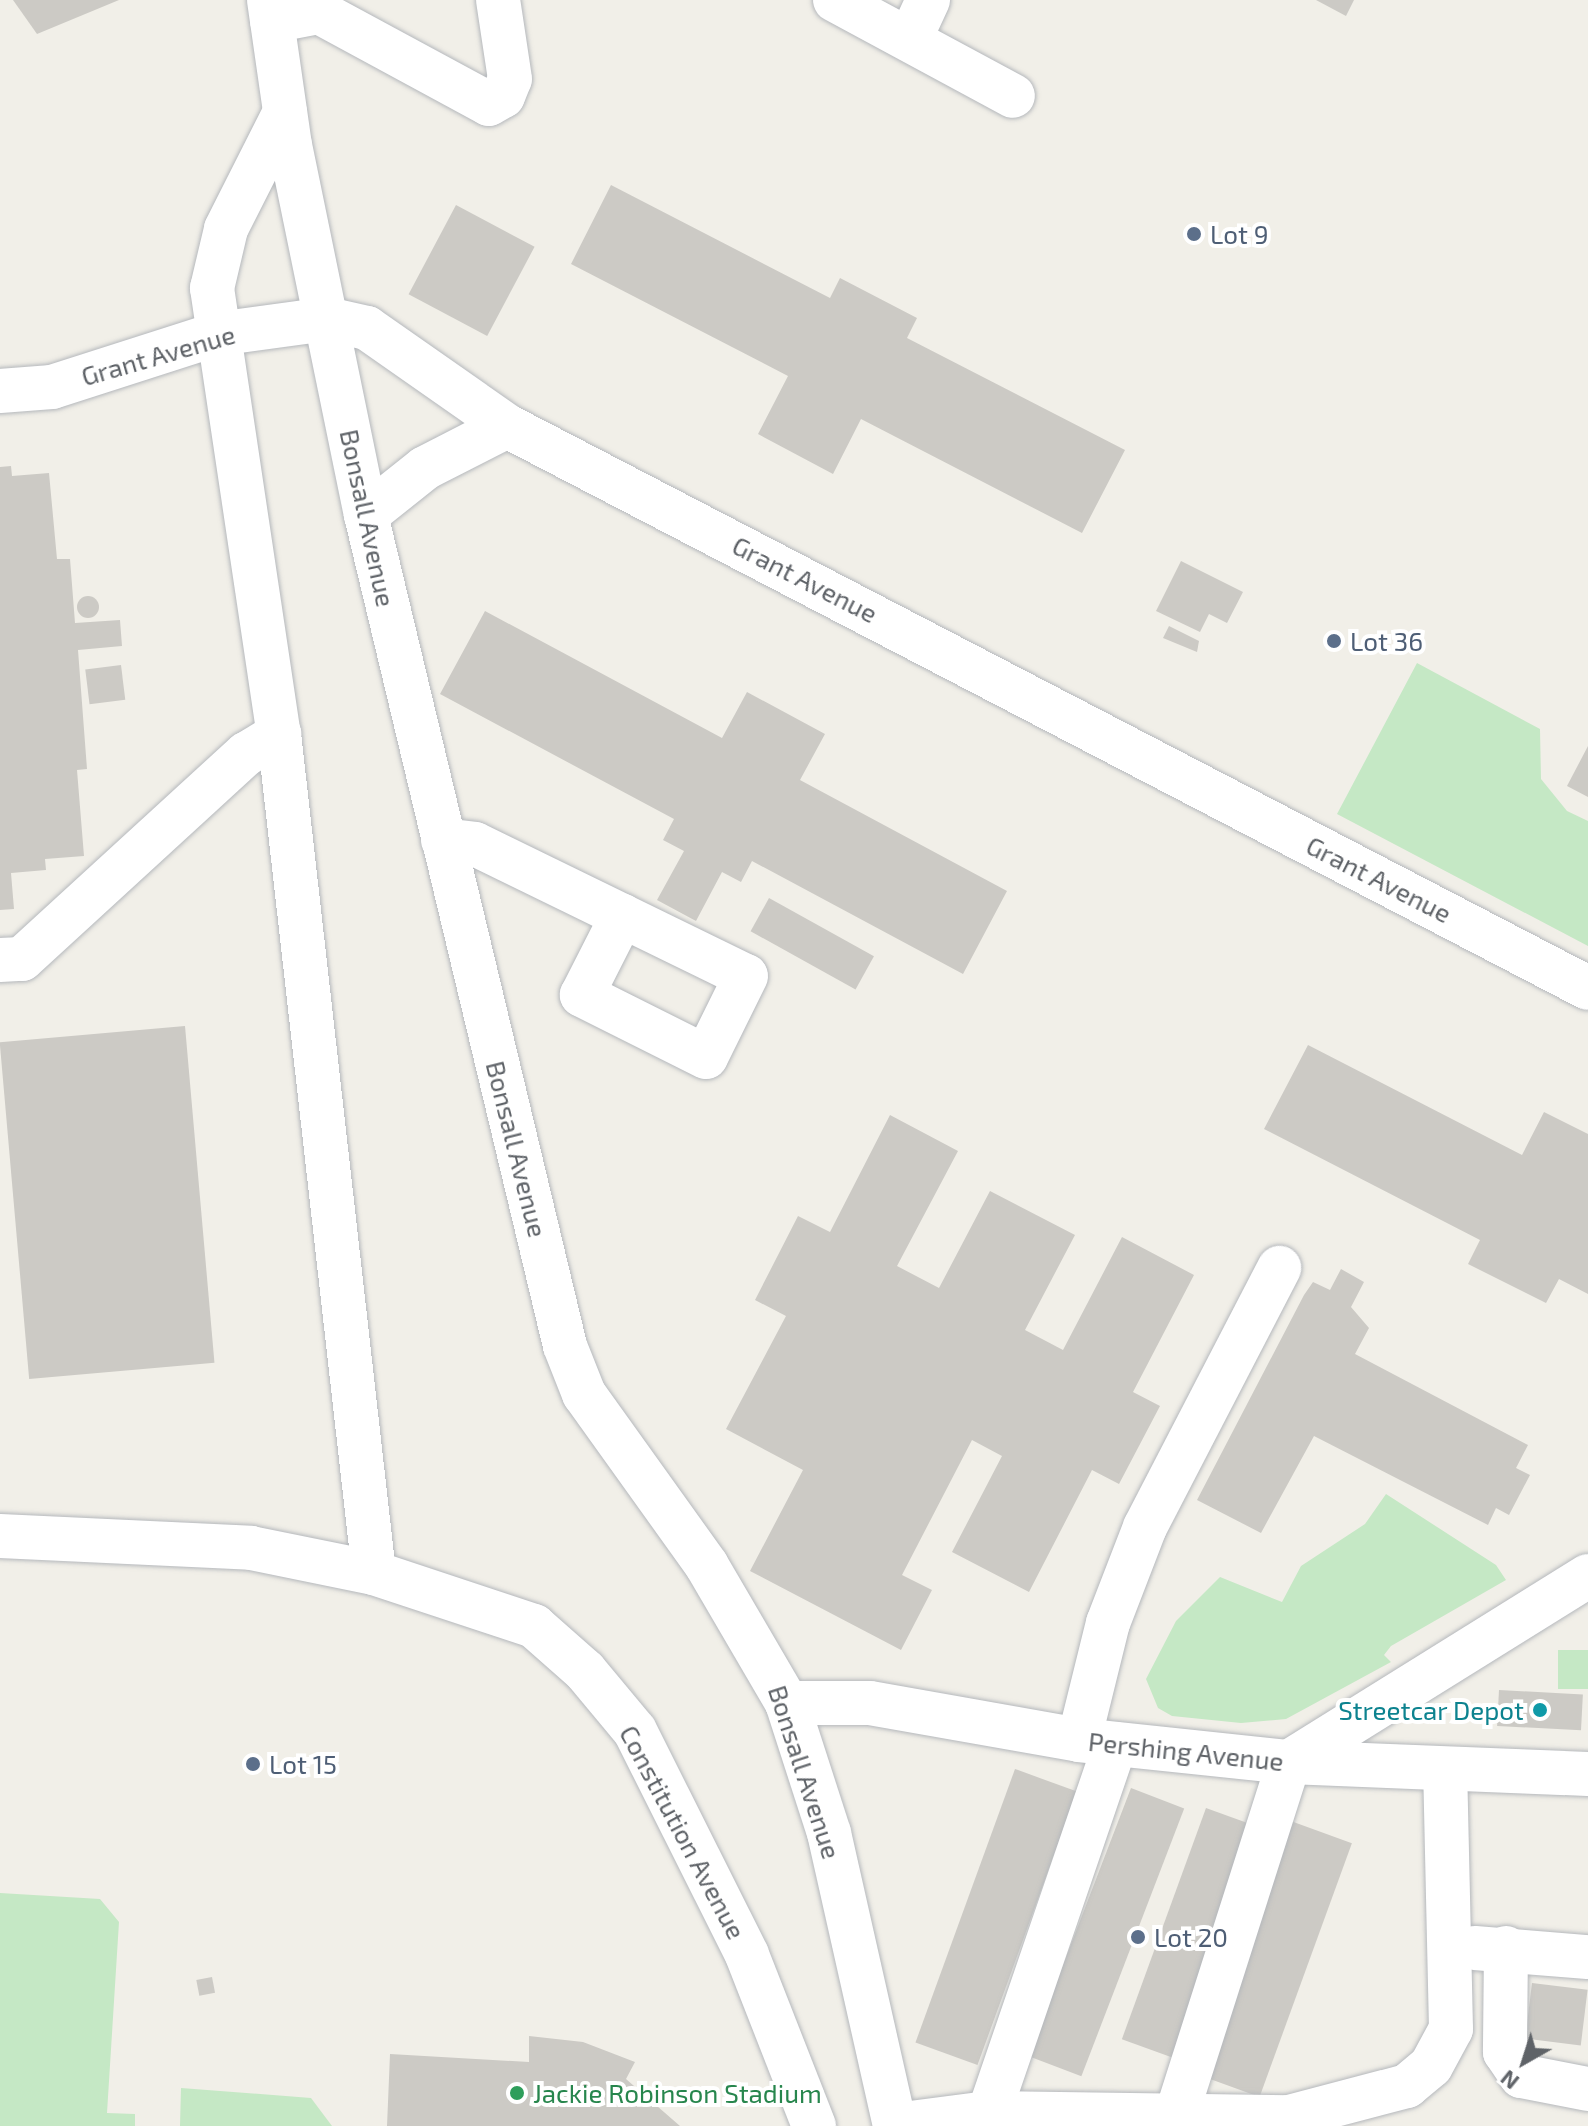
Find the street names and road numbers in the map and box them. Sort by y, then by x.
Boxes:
street label: Grant Avenue [77,318,239,392]
street label: Bonsall Avenue [334,426,402,610]
street label: Grant Avenue [727,529,883,629]
street label: Grant Avenue [1301,829,1457,929]
street label: Bonsall Avenue [480,1057,554,1241]
street label: Bonsall Avenue [762,1681,848,1863]
street label: Constitution Avenue [613,1720,753,1944]
street label: Pershing Avenue [1086,1725,1286,1777]

